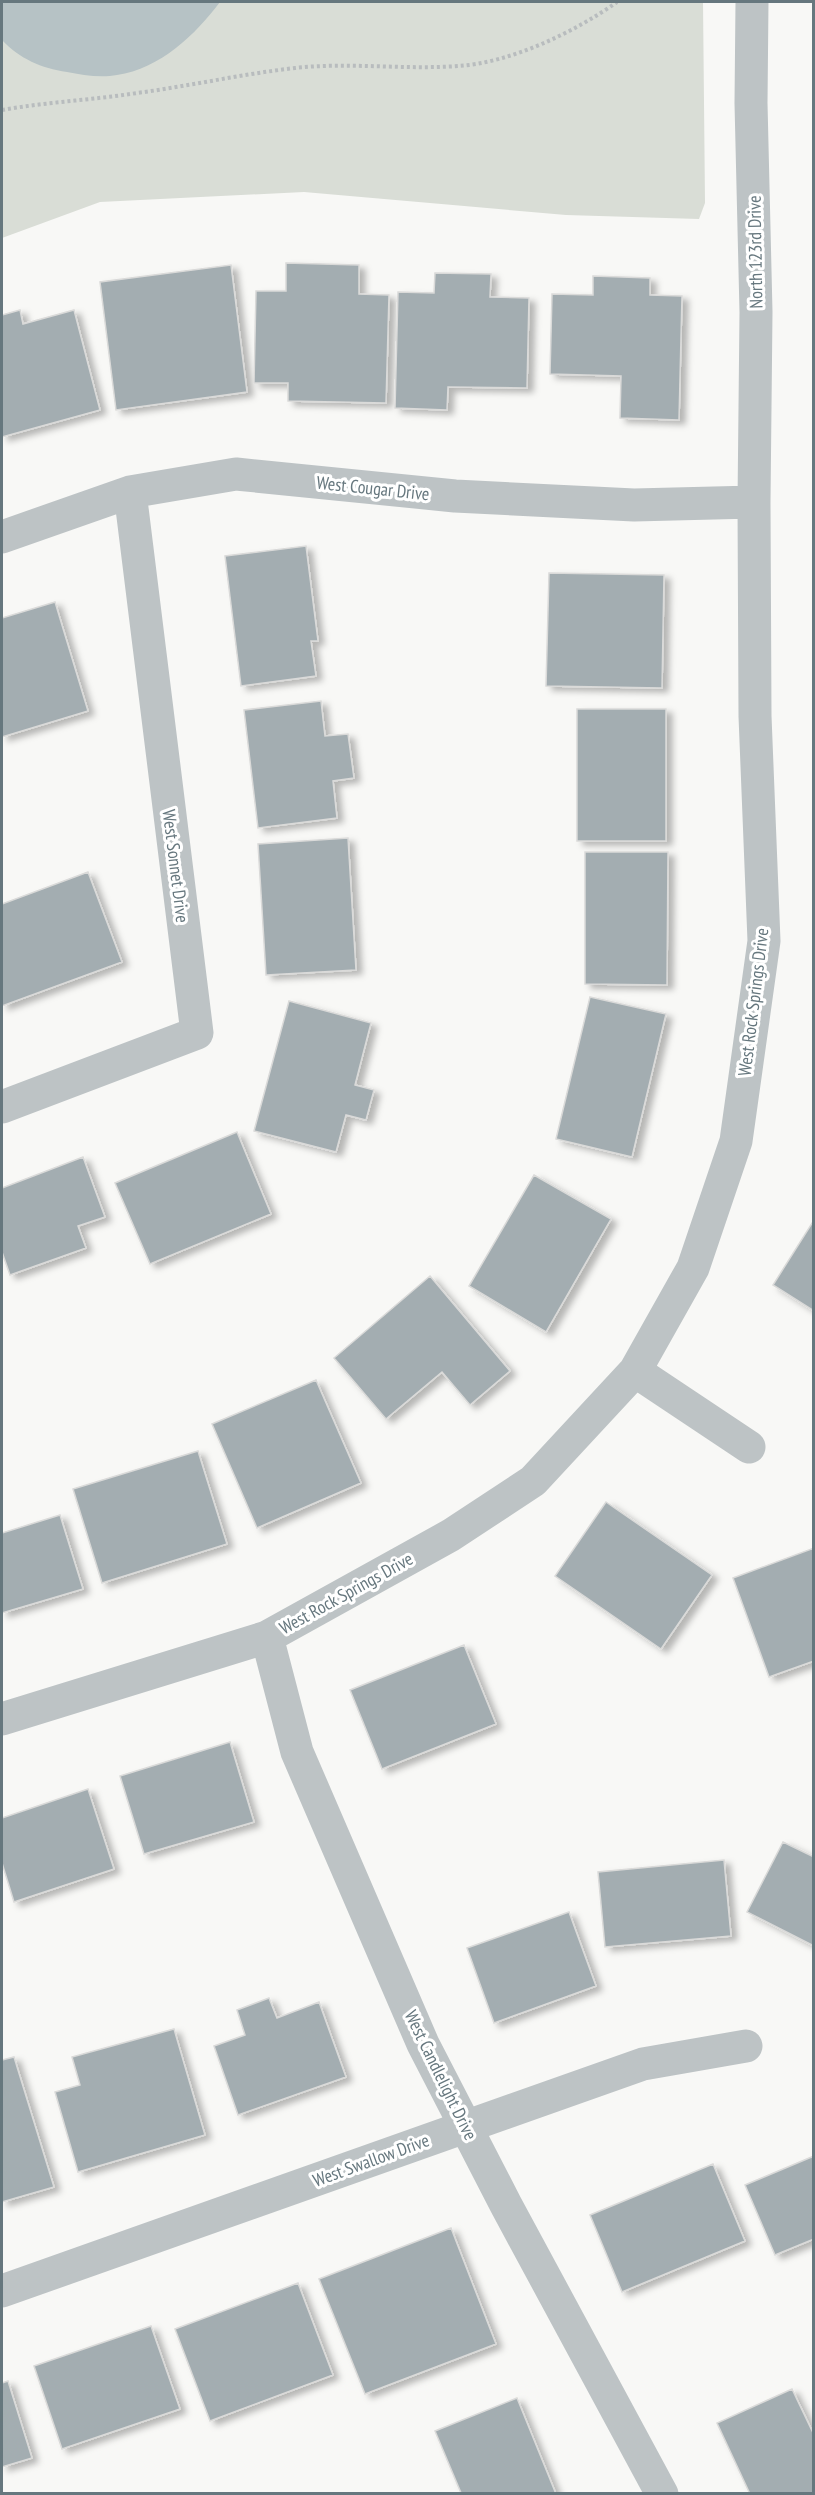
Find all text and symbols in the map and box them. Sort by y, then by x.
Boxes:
street label: North 123rd Drive [743,195,767,309]
street label: West Cougar Drive [315,471,431,505]
street label: West Sonnet Drive [158,808,194,924]
street label: West Rock Springs Drive [733,927,773,1077]
street label: West Rock Springs Drive [275,1547,417,1639]
street label: West Candlelight Drive [400,2006,482,2144]
street label: West Swallow Drive [310,2128,432,2192]

